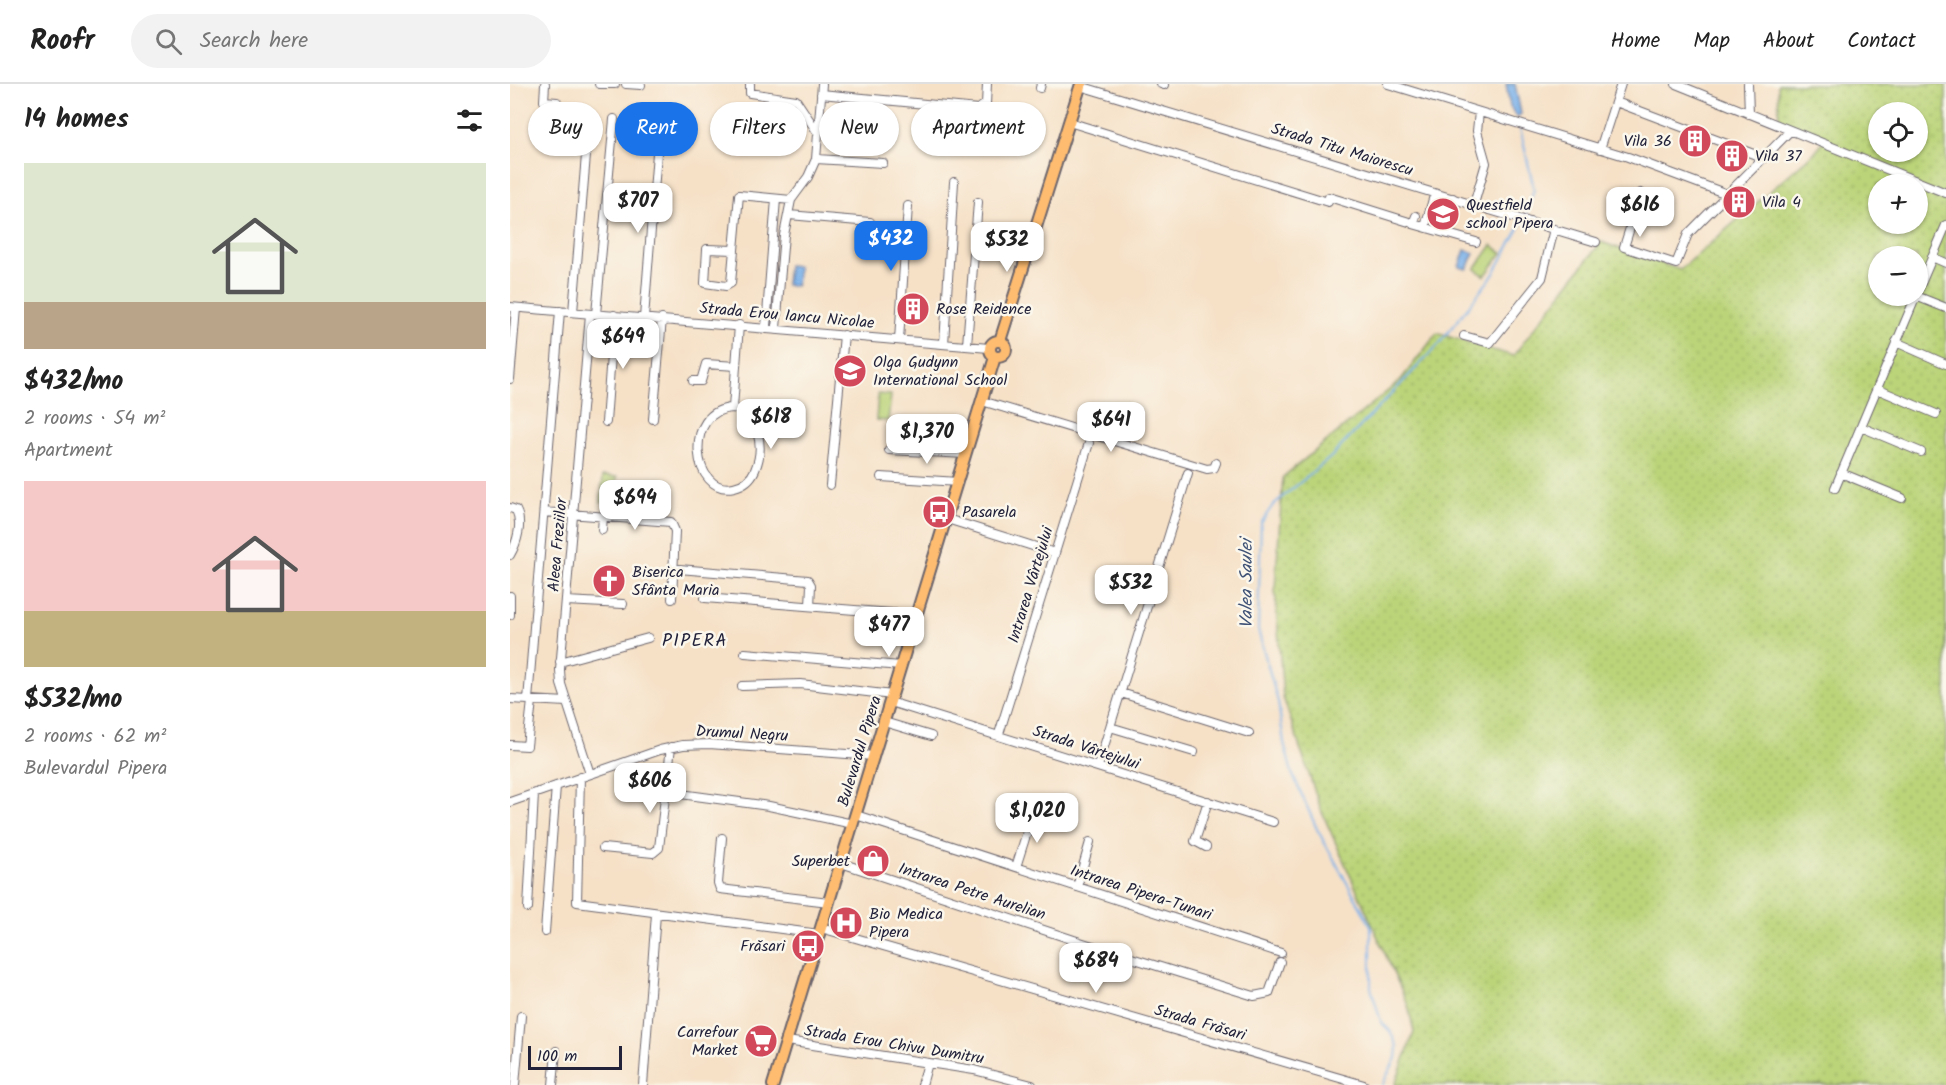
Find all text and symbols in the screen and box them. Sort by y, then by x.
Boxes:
search box [131,14,551,68]
text: Roofr [30,19,95,64]
text: Search here [200,24,308,59]
icon: search [152,25,185,58]
text: Home [1611,25,1660,58]
text: Map [1693,25,1730,58]
text: About [1763,25,1814,58]
text: Contact [1847,25,1916,58]
text: 14 homes [24,99,129,141]
chip: Buy [528,102,603,156]
chip: Rent [615,102,698,156]
chip: Filters [710,102,807,156]
chip: New [819,102,899,156]
chip: Apartment [911,102,1046,156]
map controls [1868,102,1928,306]
button: locate [1868,102,1928,162]
icon: filters [453,104,486,137]
street label: Strada Titu Maiorescu [1268,116,1416,184]
building icon: Vila 36 [1677,123,1713,159]
place label: Vila 36 [1624,129,1672,154]
building icon: Vila 37 [1714,138,1750,174]
place label: Vila 37 [1755,144,1802,169]
button: + [1868,174,1928,234]
pin: $707 [602,183,674,234]
building icon: Vila 4 [1721,184,1757,220]
text: $707 [618,186,658,218]
pin: $616 [1604,187,1676,238]
text: $616 [1620,190,1660,222]
place label: Vila 4 [1762,190,1801,215]
place label: Questfield school Pipera [1466,193,1554,236]
school or university icon: Questfield school Pipera [1425,196,1461,232]
icon: home [201,202,309,310]
pin: $432 [855,221,927,272]
pin: $532 [971,222,1043,273]
text: $432 [868,224,914,256]
text: $532 [985,225,1029,257]
button: − [1868,246,1928,306]
building icon: Rose Reidence [895,291,931,327]
street label: Strada Erou Iancu Nicolae [699,296,875,336]
place label: Rose Reidence [936,297,1031,322]
pin: $649 [587,319,659,370]
text: $649 [601,322,645,354]
place label: Olga Gudynn International School [873,350,1008,393]
school or university icon: Olga Gudynn International School [832,353,868,389]
text: $432/mo [24,361,123,403]
pin: $618 [735,399,807,450]
text: $618 [751,402,791,434]
pin: $641 [1075,402,1147,453]
text: 2 rooms · 54 m² [24,403,165,435]
text: $641 [1091,405,1131,437]
pin: $1,370 [878,414,976,465]
text: $1,370 [900,417,954,449]
text: Apartment [24,435,113,467]
pin: $694 [599,480,671,531]
text: $694 [613,483,657,515]
bus stop icon: Pasarela [921,494,957,530]
street label: Aleea Freziilor [541,495,575,593]
place label: Pasarela [962,500,1016,525]
icon: home [201,520,309,628]
street label: Intrarea Vârtejului [1001,522,1061,646]
water label: Valea Saulei [1233,535,1262,629]
place label: Biserica Sfânta Maria [632,560,719,603]
church icon: Biserica Sfânta Maria [591,563,627,599]
pin: $532 [1095,565,1167,616]
text: $532 [1109,568,1153,600]
pin: $477 [853,607,925,658]
text: $477 [868,610,910,642]
district label: PIPERA [662,627,728,656]
text: $532/mo [24,679,122,721]
street label: Bulevardul Pipera [831,692,889,810]
street label: Drumul Negru [695,719,789,749]
street label: Strada Vârtejului [1029,719,1144,777]
text: 2 rooms · 62 m² [24,721,166,753]
text: Bulevardul Pipera [24,753,167,785]
pin: $606 [614,763,686,814]
text: $606 [628,766,672,798]
pin: $1,020 [988,793,1086,844]
text: $1,020 [1009,796,1065,828]
shop icon: Superbet [855,843,891,879]
place label: Superbet [792,849,851,874]
street label: Intrarea Petre Aurelian [895,856,1049,928]
street label: Intrarea Pipera-Tunari [1067,858,1216,928]
place label: Bio Medica Pipera [869,902,943,945]
hospital icon: Bio Medica Pipera [828,905,864,941]
bus stop icon: Frăsari [790,928,826,964]
place label: Frăsari [740,934,786,959]
pin: $684 [1060,943,1132,994]
text: $684 [1073,946,1119,978]
street label: Strada Frăsari [1151,998,1250,1048]
street label: Strada Erou Chivu Dumitru [802,1018,986,1072]
place label: Carrefour Market [677,1020,740,1063]
supermarket icon: Carrefour Market [743,1023,779,1059]
scale bar [528,1043,622,1070]
text: 100 m [537,1044,577,1069]

